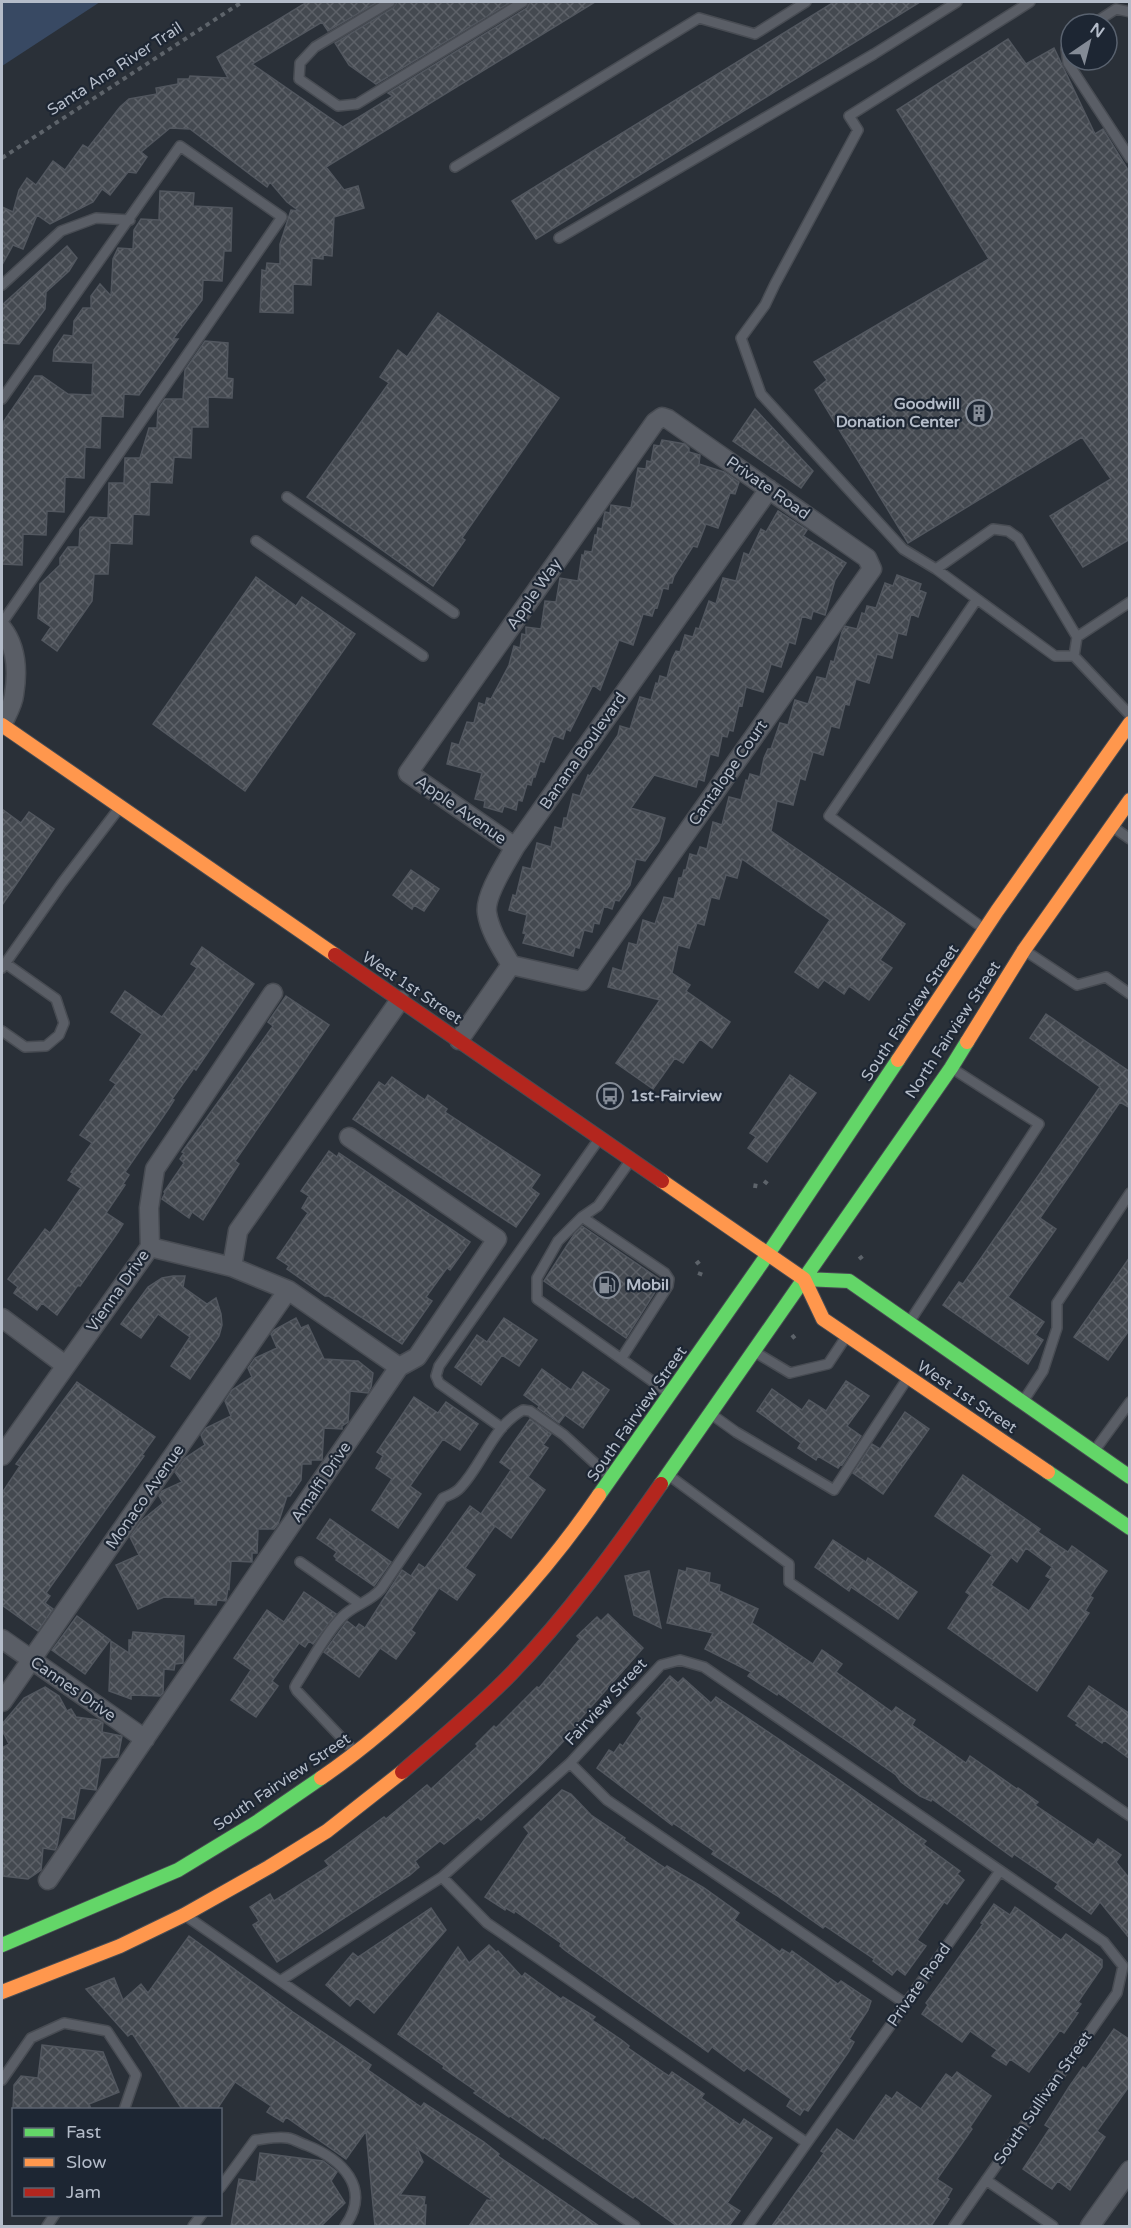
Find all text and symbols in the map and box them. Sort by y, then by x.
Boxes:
north arrow [1059,12,1119,72]
street label: Santa Ana River Trail [44,18,186,120]
text: N [1086,19,1108,42]
place label: Goodwill Donation Center [836,394,961,432]
building icon: Goodwill Donation Center [964,398,994,428]
street label: Private Road [722,452,814,524]
street label: Apple Way [502,554,566,633]
street label: Banana Boulevard [535,689,631,813]
street label: Cantalope Court [684,716,772,830]
street label: Apple Avenue [412,771,510,849]
street label: South Fairview Street [857,941,963,1085]
street label: West 1st Street [358,947,466,1029]
street label: North Fairview Street [901,957,1005,1103]
bus stop icon: 1st-Fairview [595,1081,625,1111]
place label: 1st-Fairview [630,1086,722,1106]
street label: Vienna Drive [82,1246,154,1336]
fuel station icon: Mobil [592,1270,622,1300]
place label: Mobil [626,1275,669,1295]
street label: South Fairview Street [583,1342,691,1486]
street label: West 1st Street [913,1356,1021,1438]
street label: Amalfi Drive [287,1438,355,1526]
street label: Monaco Avenue [101,1441,189,1553]
street label: Cannes Drive [26,1652,120,1726]
street label: Fairview Street [561,1654,651,1750]
street label: South Fairview Street [210,1729,354,1835]
street label: Private Road [883,1939,955,2031]
street label: South Sullivan Street [990,2028,1096,2168]
legend [12,2108,222,2216]
text: Fast [66,2121,101,2143]
text: Slow [66,2151,107,2173]
text: Jam [66,2181,101,2203]

